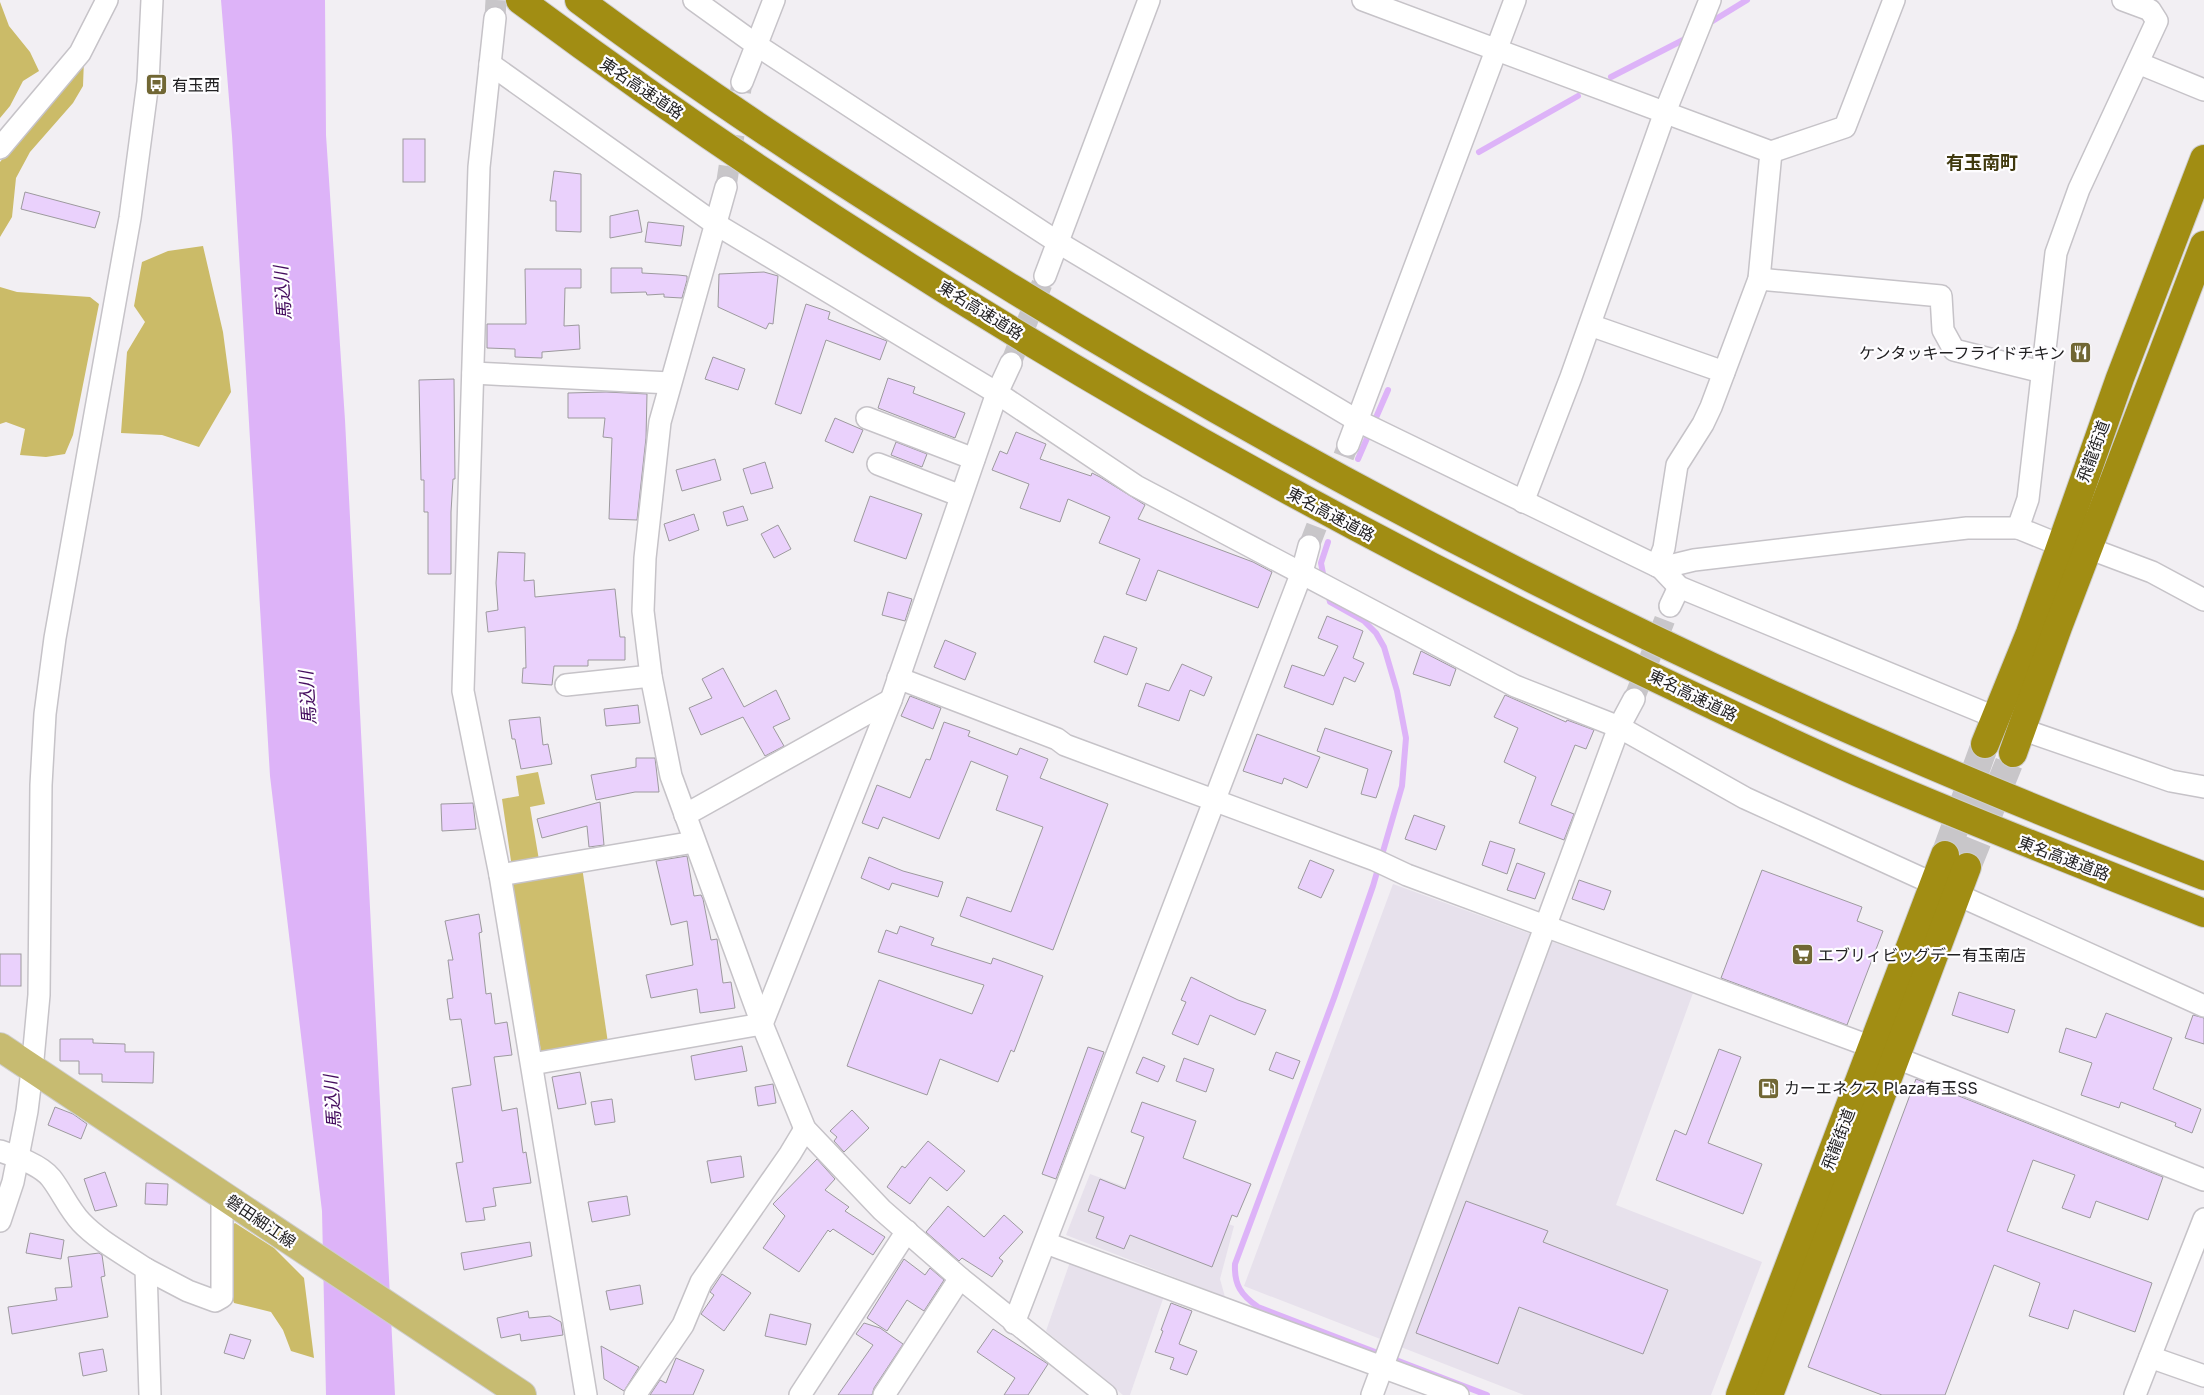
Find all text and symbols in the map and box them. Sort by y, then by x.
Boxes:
street label: 東名高速道路 [597,53,687,123]
bus stop icon: 有玉西 [144,73,168,97]
place label: 有玉西 [172,75,220,95]
district label: 有玉南町 [1946,151,2018,173]
water label: 馬込川 [269,263,295,321]
street label: 東名高速道路 [935,276,1027,344]
restaurant icon: ケンタッキーフライドチキン [2069,341,2093,365]
place label: ケンタッキーフライドチキン [1859,343,2065,363]
street label: 飛龍街道 [2073,418,2113,484]
street label: 東名高速道路 [1284,483,1378,545]
street label: 東名高速道路 [1645,665,1741,725]
water label: 馬込川 [294,668,320,726]
street label: 東名高速道路 [2016,831,2112,885]
supermarket icon: エブリィビッグデー有玉南店 [1790,943,1814,967]
place label: エブリィビッグデー有玉南店 [1818,945,2026,965]
water label: 馬込川 [319,1072,345,1130]
fuel station icon: カーエネクス Plaza有玉SS [1756,1076,1780,1100]
place label: カーエネクス Plaza有玉SS [1784,1078,1978,1098]
street label: 飛龍街道 [1817,1106,1859,1172]
street label: 磐田細江線 [222,1190,300,1252]

